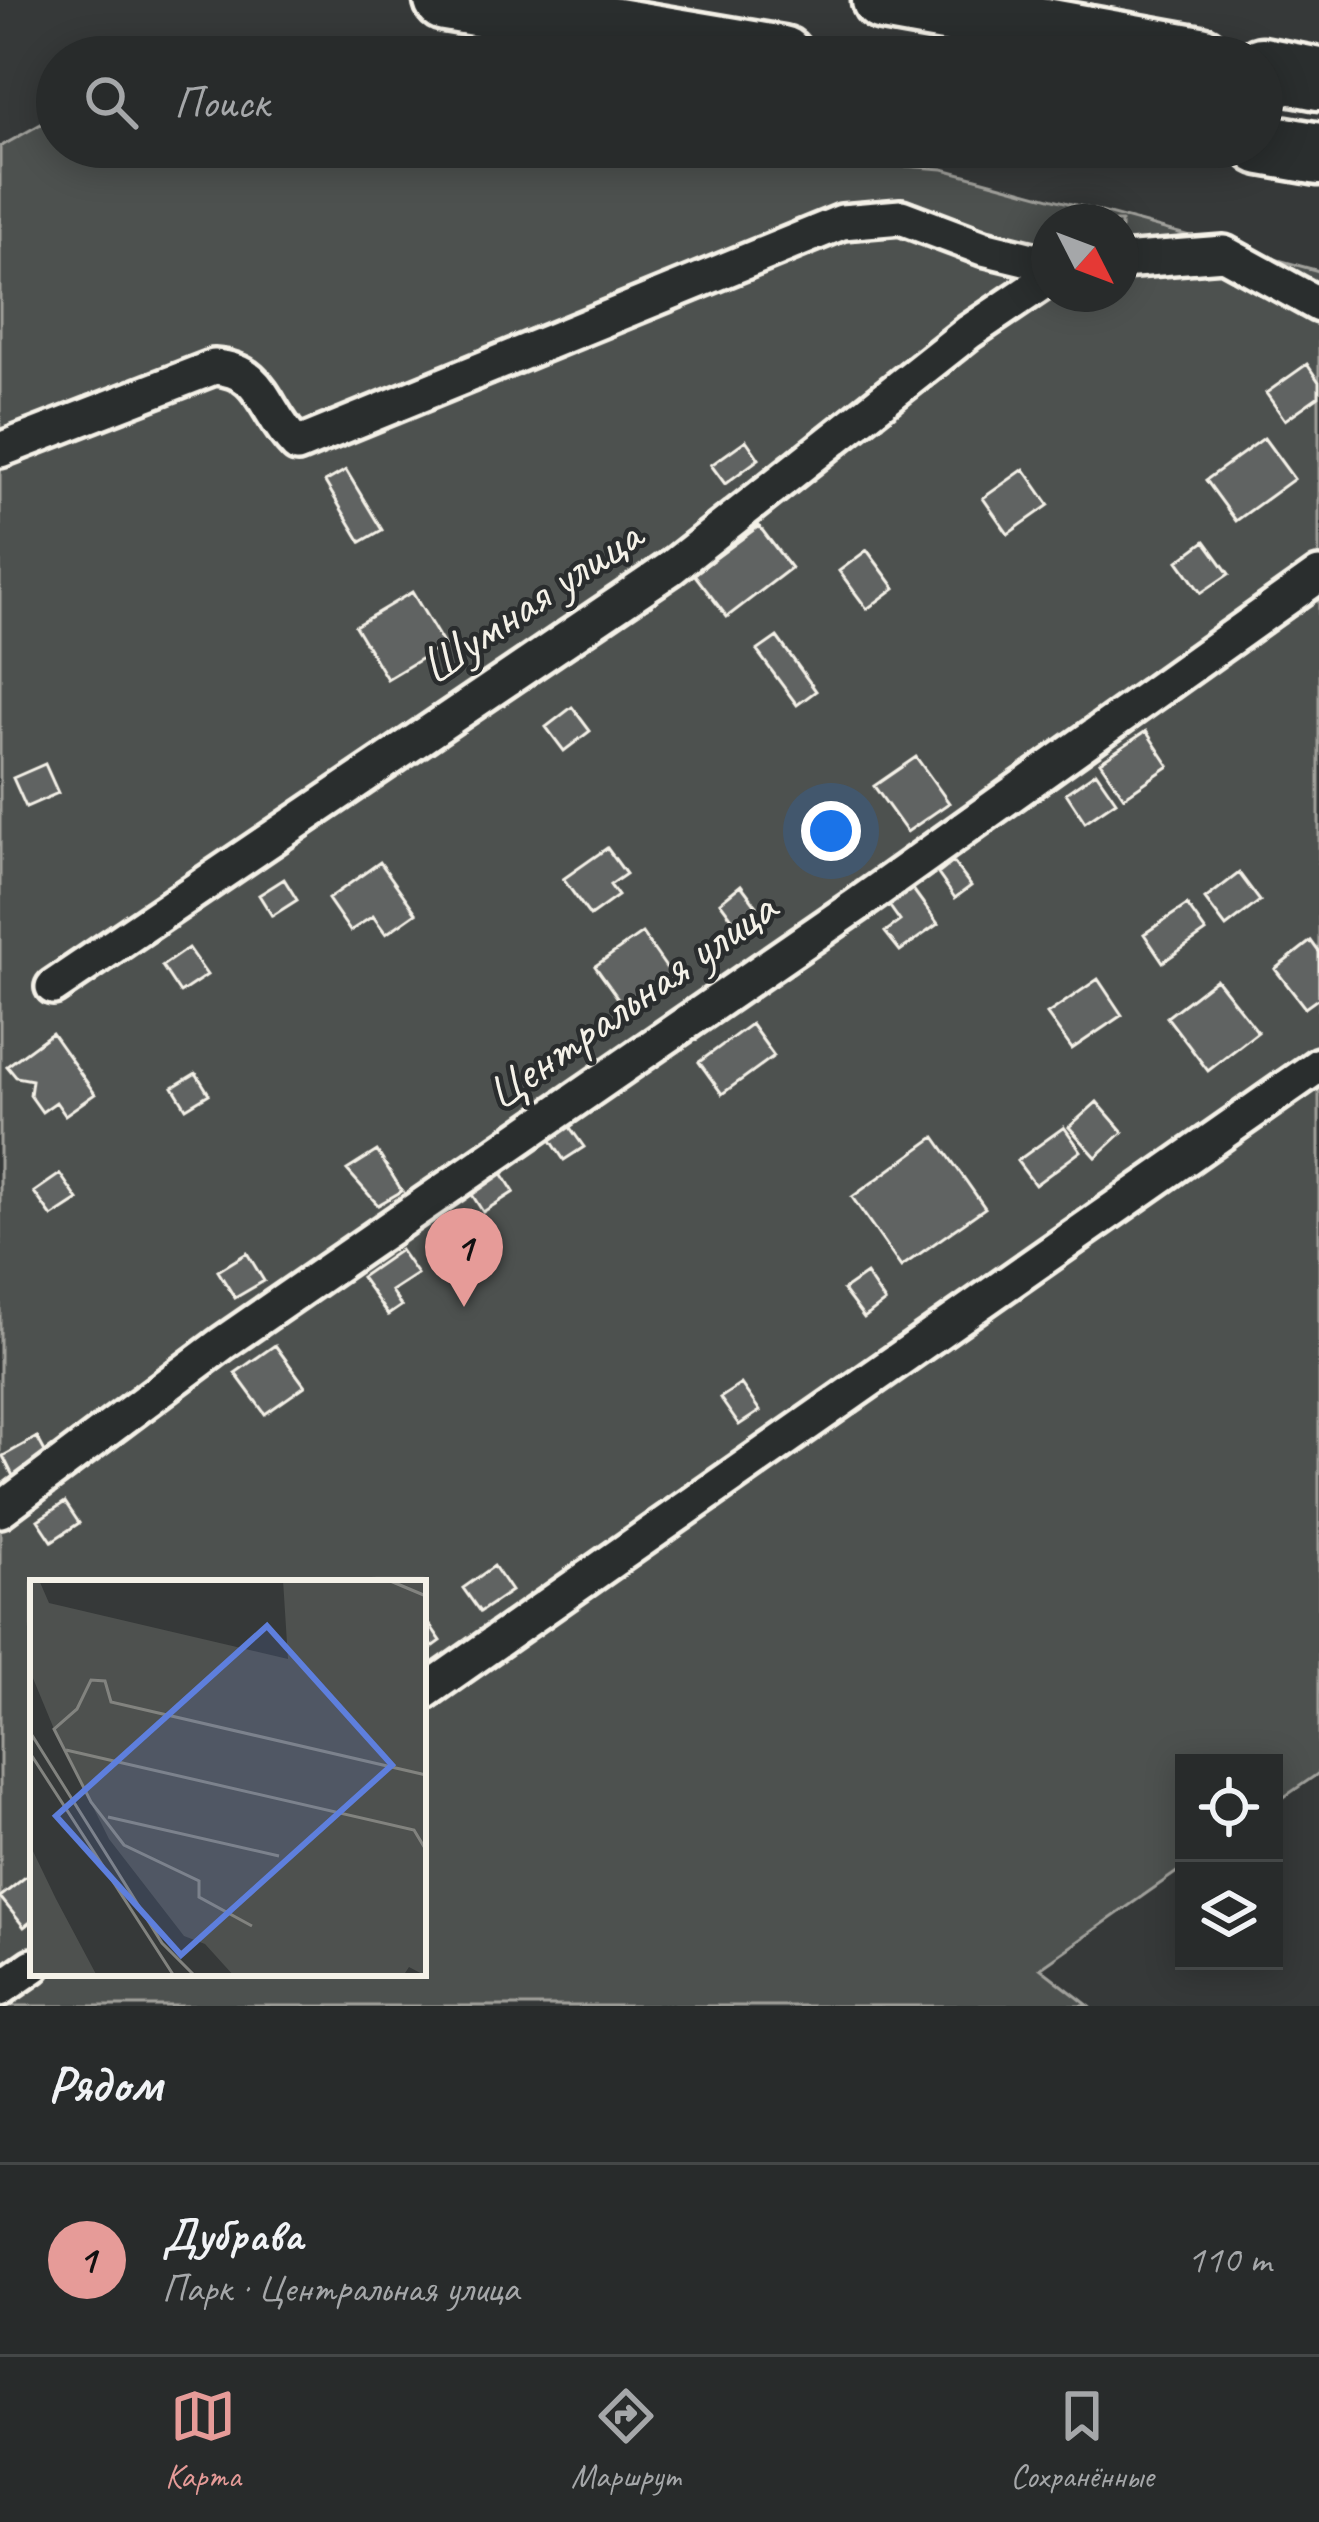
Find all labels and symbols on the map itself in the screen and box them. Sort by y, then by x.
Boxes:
north arrow [1031,204,1139,312]
street label: Шумная улица [407,501,657,699]
your location [801,801,861,861]
street label: Центральная улица [472,874,791,1124]
pin: 1 [425,1208,503,1307]
inset map [30,1580,426,1976]

